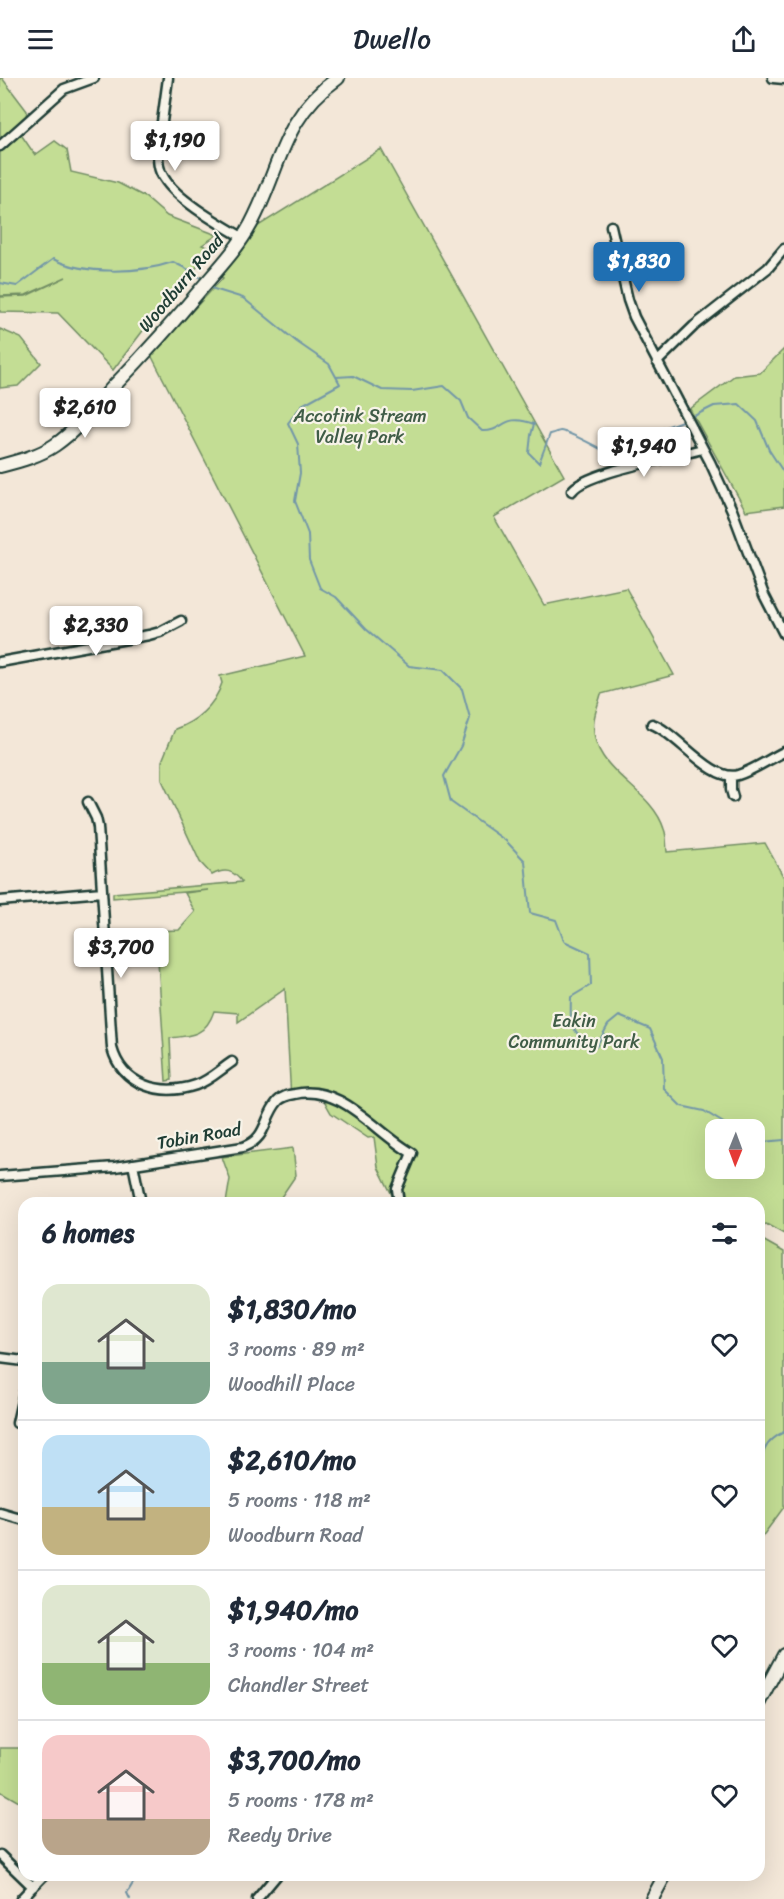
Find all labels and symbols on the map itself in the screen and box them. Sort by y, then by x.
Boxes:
pin: $1,190 [126,121,224,172]
street label: Woodburn Road [130,225,233,340]
pin: $1,830 [590,242,688,293]
pin: $2,610 [36,388,134,439]
park label: Accotink Stream Valley Park [292,400,427,453]
pin: $1,940 [595,427,693,478]
pin: $2,330 [47,606,145,657]
pin: $3,700 [72,928,170,979]
park label: Eakin Community Park [508,1005,640,1058]
street label: Tobin Road [154,1113,245,1159]
north arrow [705,1119,765,1179]

